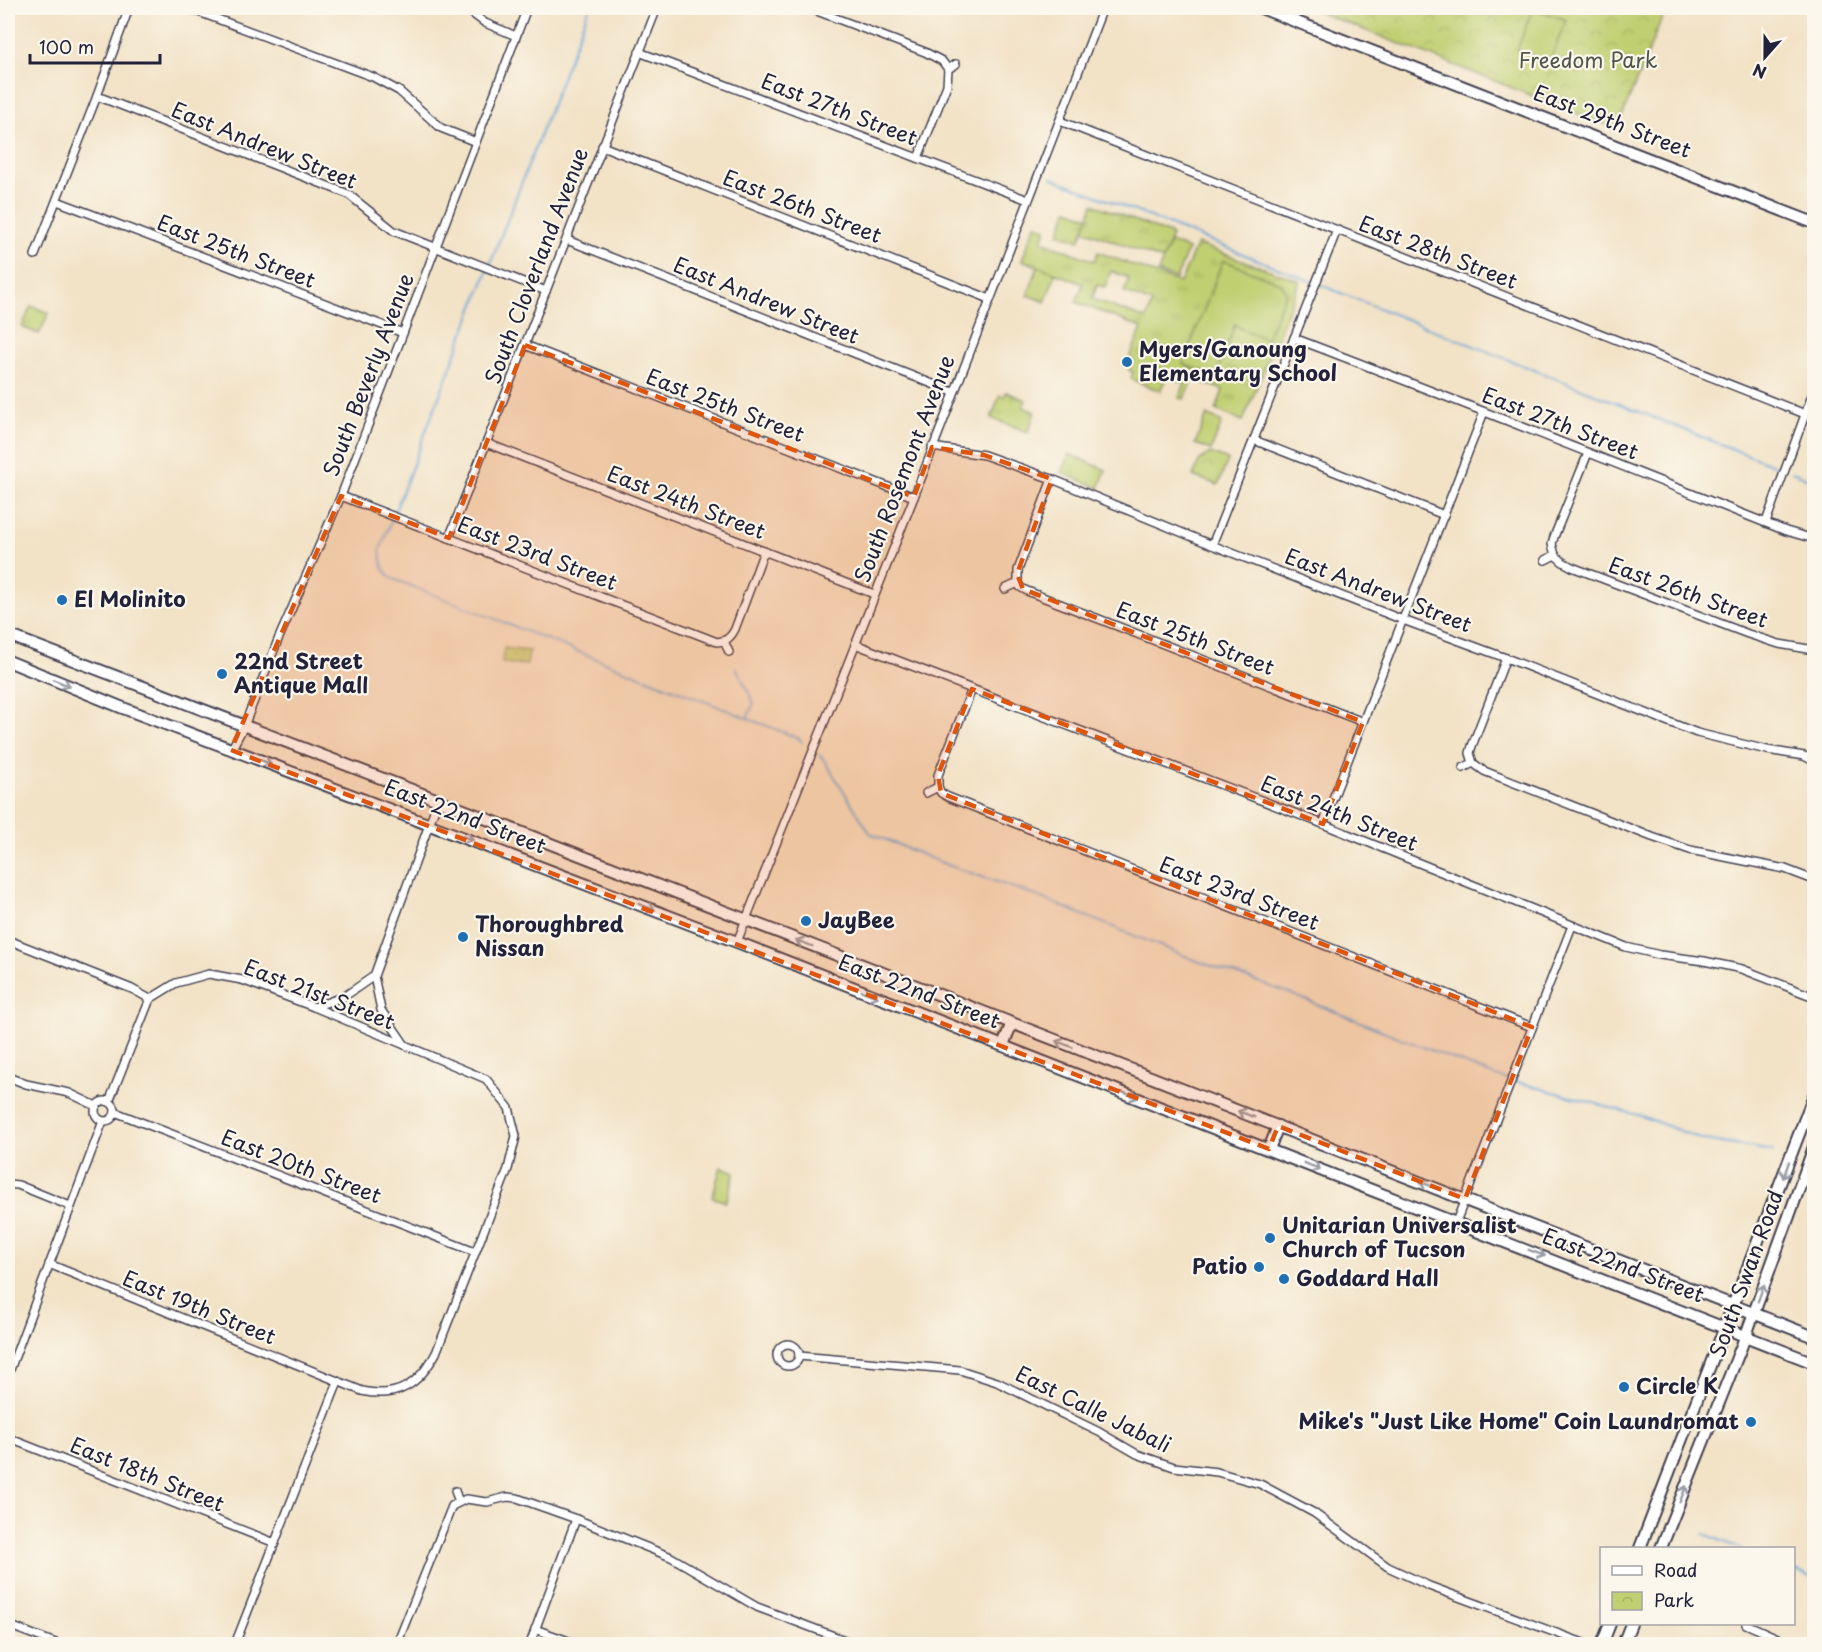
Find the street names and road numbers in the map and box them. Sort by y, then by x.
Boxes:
street label: East 27th Street [757,64,922,153]
street label: East 29th Street [1529,75,1696,165]
street label: East Andrew Street [167,92,362,196]
street label: South Cloverland Avenue [475,143,595,388]
street label: East 26th Street [719,160,887,250]
street label: East 25th Street [153,205,321,295]
street label: East 28th Street [1355,206,1523,296]
street label: East Andrew Street [669,247,864,351]
street label: South Beverly Avenue [314,268,421,481]
street label: South Rosemont Avenue [845,350,961,587]
street label: East 25th Street [642,359,810,449]
street label: East 27th Street [1478,378,1643,467]
street label: East 24th Street [603,456,770,546]
street label: East 23rd Street [453,507,622,597]
street label: East Andrew Street [1281,539,1477,639]
street label: East 26th Street [1605,547,1773,635]
street label: East 25th Street [1112,592,1280,682]
street label: East 24th Street [1256,766,1423,858]
street label: East 22nd Street [380,770,551,861]
street label: East 23rd Street [1155,847,1324,937]
street label: East 22nd Street [834,945,1005,1036]
street label: East 21st Street [240,950,400,1037]
street label: East 20th Street [217,1120,386,1210]
street label: South Swan Road [1700,1185,1790,1361]
street label: East 22nd Street [1538,1219,1709,1310]
street label: East 19th Street [118,1261,281,1351]
street label: East Calle Jabali [1011,1357,1177,1460]
street label: East 18th Street [66,1428,230,1519]

